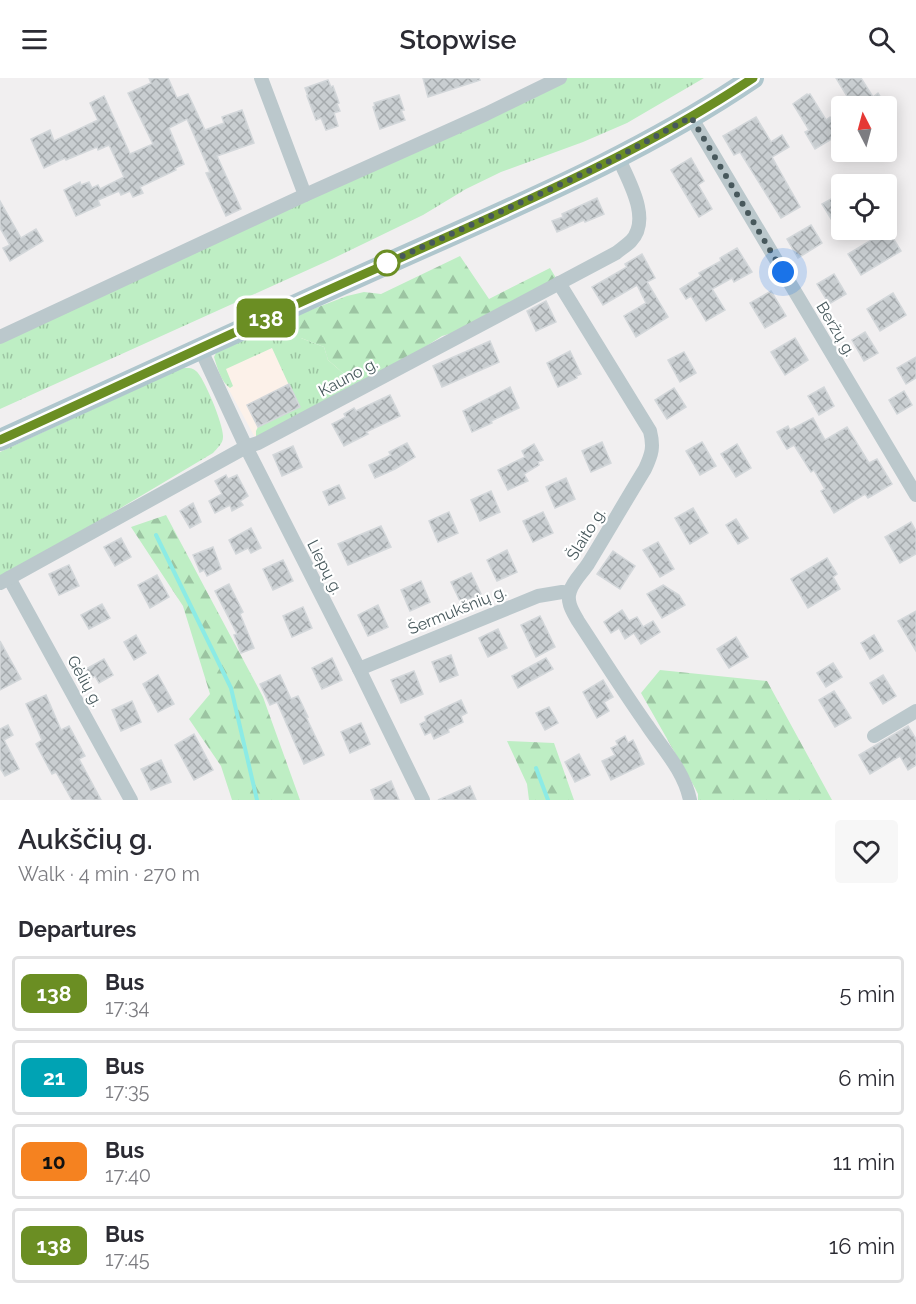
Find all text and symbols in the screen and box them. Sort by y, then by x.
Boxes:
icon: menu [18,23,51,56]
icon: search [865,23,898,56]
text: Stopwise [400,24,516,55]
north arrow [831,96,897,162]
map controls [831,96,897,240]
button: locate [831,174,897,240]
unlabelled marker [374,250,400,276]
your location [768,257,798,287]
line badge: 138 [232,298,300,338]
street label: Beržų g. [812,298,860,360]
text: 138 [249,306,283,331]
street label: Kauno g. [315,354,381,400]
street label: Šlaito g. [562,504,609,564]
street label: Liepų g. [303,537,347,597]
street label: Šermukšnių g. [405,581,509,638]
street label: Gėlių g. [63,652,107,710]
button: heart [835,820,898,883]
text: Aukščių g. [18,823,153,856]
text: Walk · 4 min · 270 m [18,862,200,886]
text: Departures [18,916,136,942]
text: Bus [105,969,144,995]
text: 138 [37,981,71,1006]
text: 5 min [840,981,895,1007]
text: 17:34 [105,995,150,1019]
text: Bus [105,1053,144,1079]
text: 21 [43,1065,65,1090]
text: 6 min [838,1065,895,1091]
text: 17:35 [105,1079,150,1103]
text: Bus [105,1137,144,1163]
text: 10 [42,1149,66,1174]
text: 11 min [833,1149,895,1175]
text: 17:40 [105,1163,151,1187]
text: Bus [105,1221,144,1247]
text: 138 [37,1233,71,1258]
text: 16 min [829,1233,895,1259]
text: 17:45 [105,1247,150,1271]

